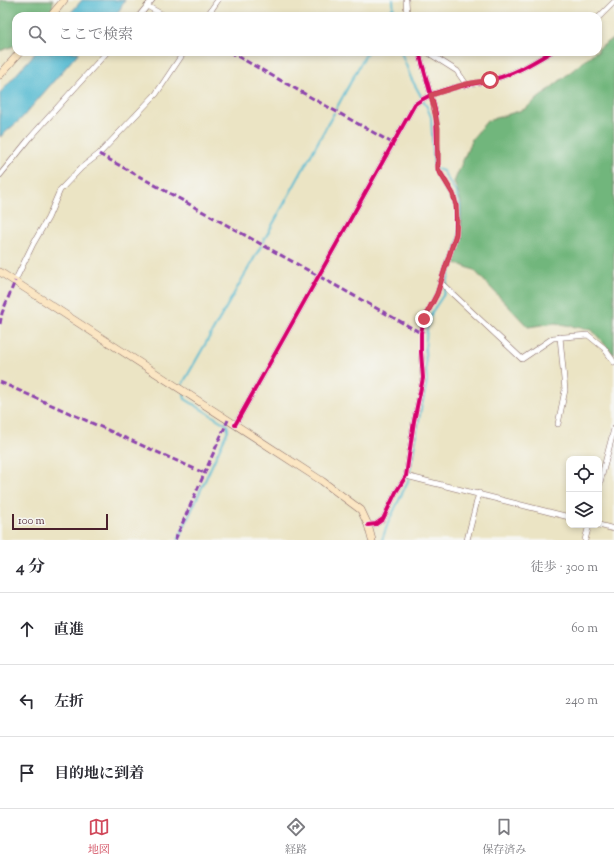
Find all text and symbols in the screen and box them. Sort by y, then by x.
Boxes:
search box [12,12,602,56]
icon: search [26,23,48,45]
text: ここで検索 [58,25,133,46]
route start [481,71,499,89]
route end [415,310,433,328]
map controls [566,456,602,528]
button: locate [566,456,602,492]
button: layers [566,492,602,528]
scale bar [12,512,108,531]
text: 100 m [18,513,45,529]
text: 4 分 [16,556,45,580]
text: 徒歩 · 300 m [531,559,598,577]
icon: ahead [16,618,38,640]
text: 直進 [54,620,84,641]
text: 60 m [571,620,598,638]
icon: left [16,690,38,712]
text: 左折 [54,692,84,713]
text: 240 m [565,692,598,710]
icon: arrive [16,762,38,784]
text: 目的地に到着 [54,764,144,785]
tab: 地図 [88,816,110,858]
tab: 経路 [285,816,307,858]
tab: 保存済み [482,816,526,858]

